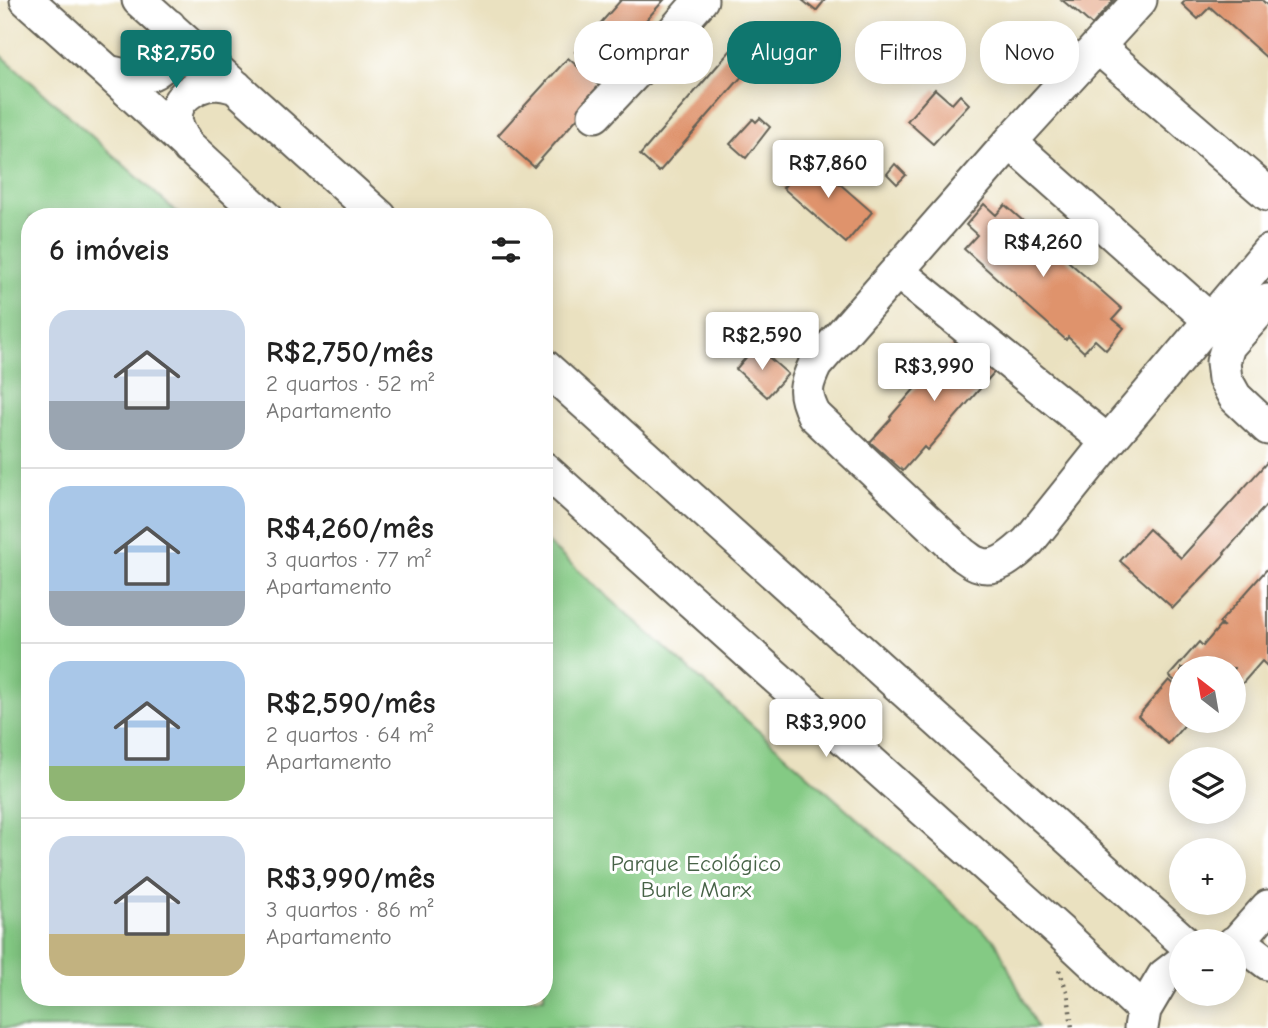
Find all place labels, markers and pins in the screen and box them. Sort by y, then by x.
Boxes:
pin: R$2,750 [111,31,241,90]
pin: R$7,860 [763,140,893,200]
pin: R$4,260 [978,219,1108,279]
pin: R$2,590 [697,312,827,372]
pin: R$3,990 [869,344,999,403]
pin: R$3,900 [761,700,891,759]

